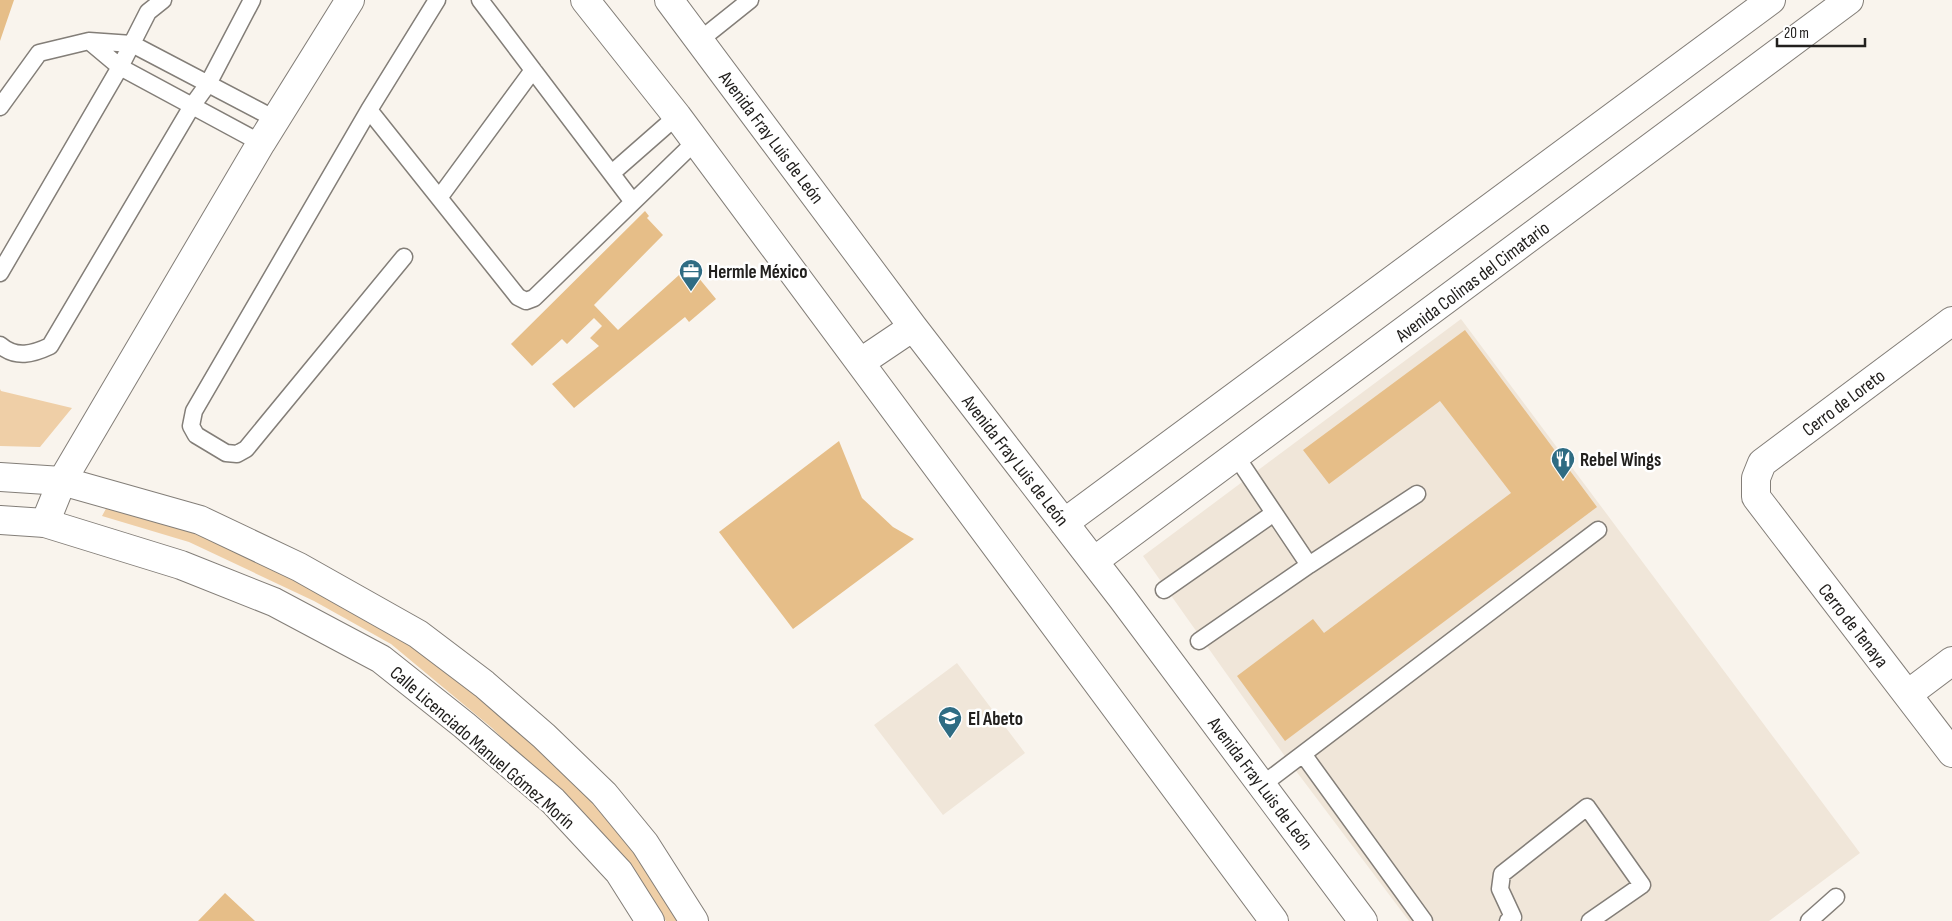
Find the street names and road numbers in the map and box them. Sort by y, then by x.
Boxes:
street label: Avenida Fray Luis de León [713,66,828,209]
street label: Avenida Colinas del Cimatario [1391,217,1554,348]
street label: Cerro de Loreto [1798,365,1890,442]
street label: Avenida Fray Luis de León [956,390,1073,531]
street label: Cerro de Tenaya [1813,579,1893,673]
street label: Calle Licenciado Manuel Gómez Morín [385,662,579,835]
street label: Avenida Fray Luis de León [1202,712,1317,855]

